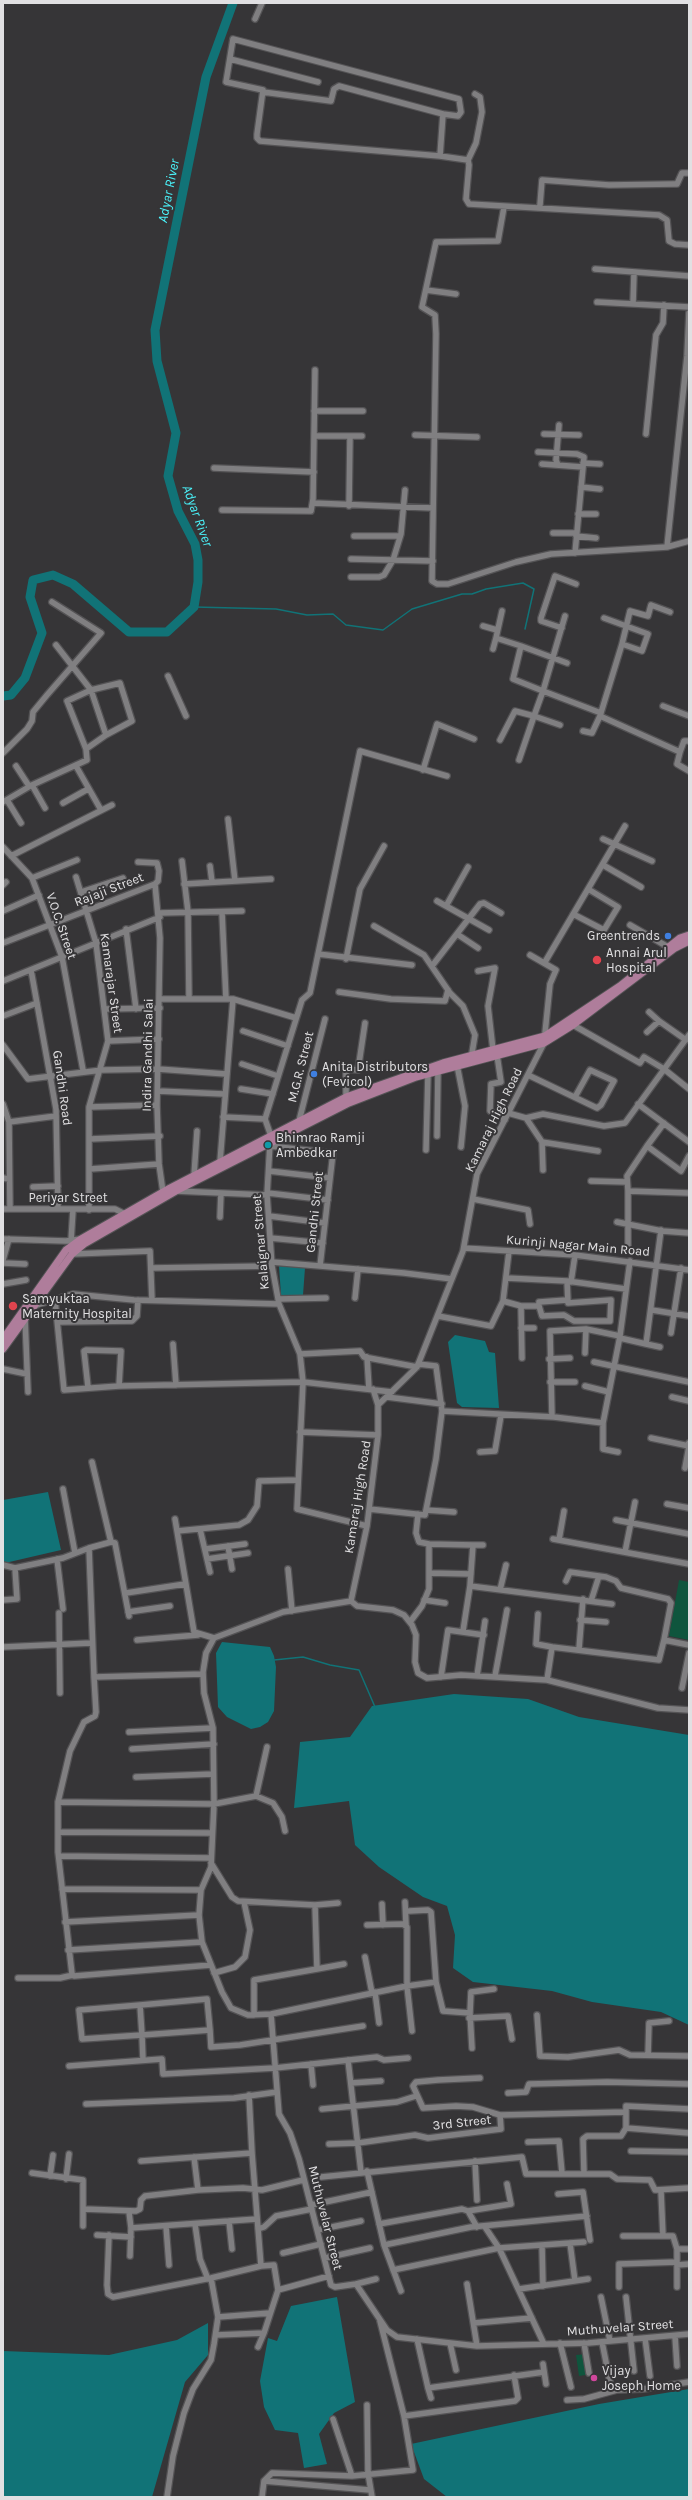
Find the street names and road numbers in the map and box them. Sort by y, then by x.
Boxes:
street label: Rajaji Street [72,870,146,910]
street label: V.O.C. Street [42,891,80,961]
street label: Kamarajar Street [96,932,126,1034]
street label: Indira Gandhi Salai [139,998,157,1112]
street label: M.G.R. Street [285,1030,317,1104]
street label: Gandhi Road [49,1049,75,1127]
street label: Kamaraj High Road [462,1065,526,1175]
street label: Gandhi Street [303,1171,327,1253]
street label: Periyar Street [28,1190,108,1206]
street label: Kalaignar Street [249,1194,273,1290]
street label: Kurinji Nagar Main Road [505,1232,651,1260]
street label: Kamaraj High Road [341,1439,375,1555]
street label: 3rd Street [432,2112,492,2134]
street label: Muthuvelar Street [304,2164,346,2272]
street label: Muthuvelar Street [566,2316,674,2340]

